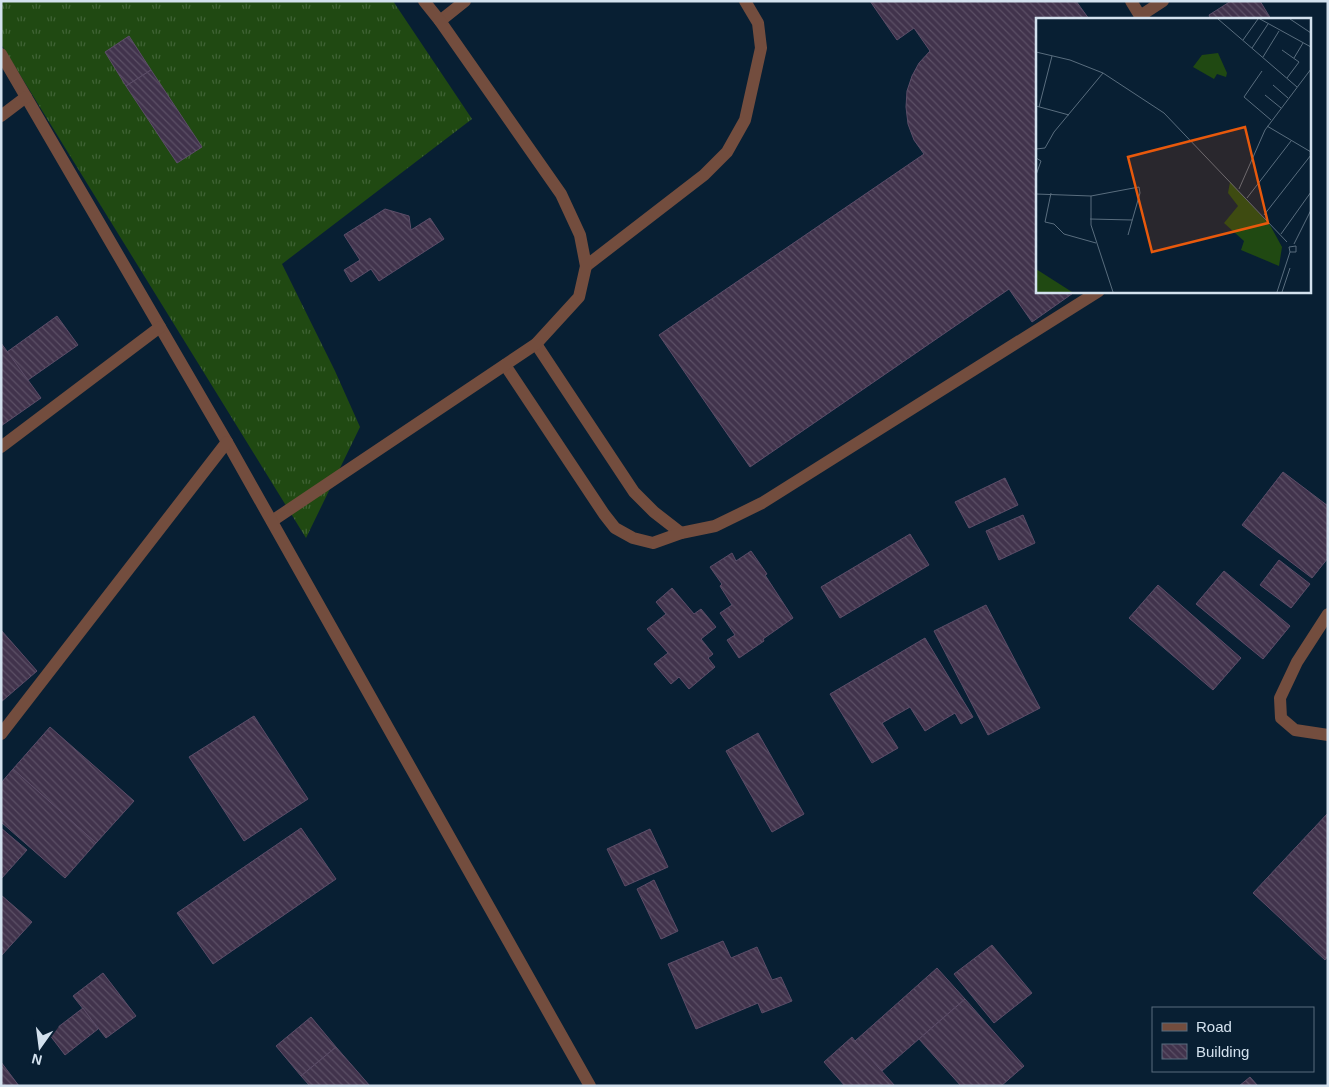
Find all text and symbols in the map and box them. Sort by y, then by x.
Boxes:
inset map [1036,18,1312,292]
legend [1152,1007,1314,1072]
text: Road [1196,1018,1232,1035]
north arrow [15,1022,65,1072]
text: Building [1196,1043,1249,1060]
text: N [30,1051,44,1069]

